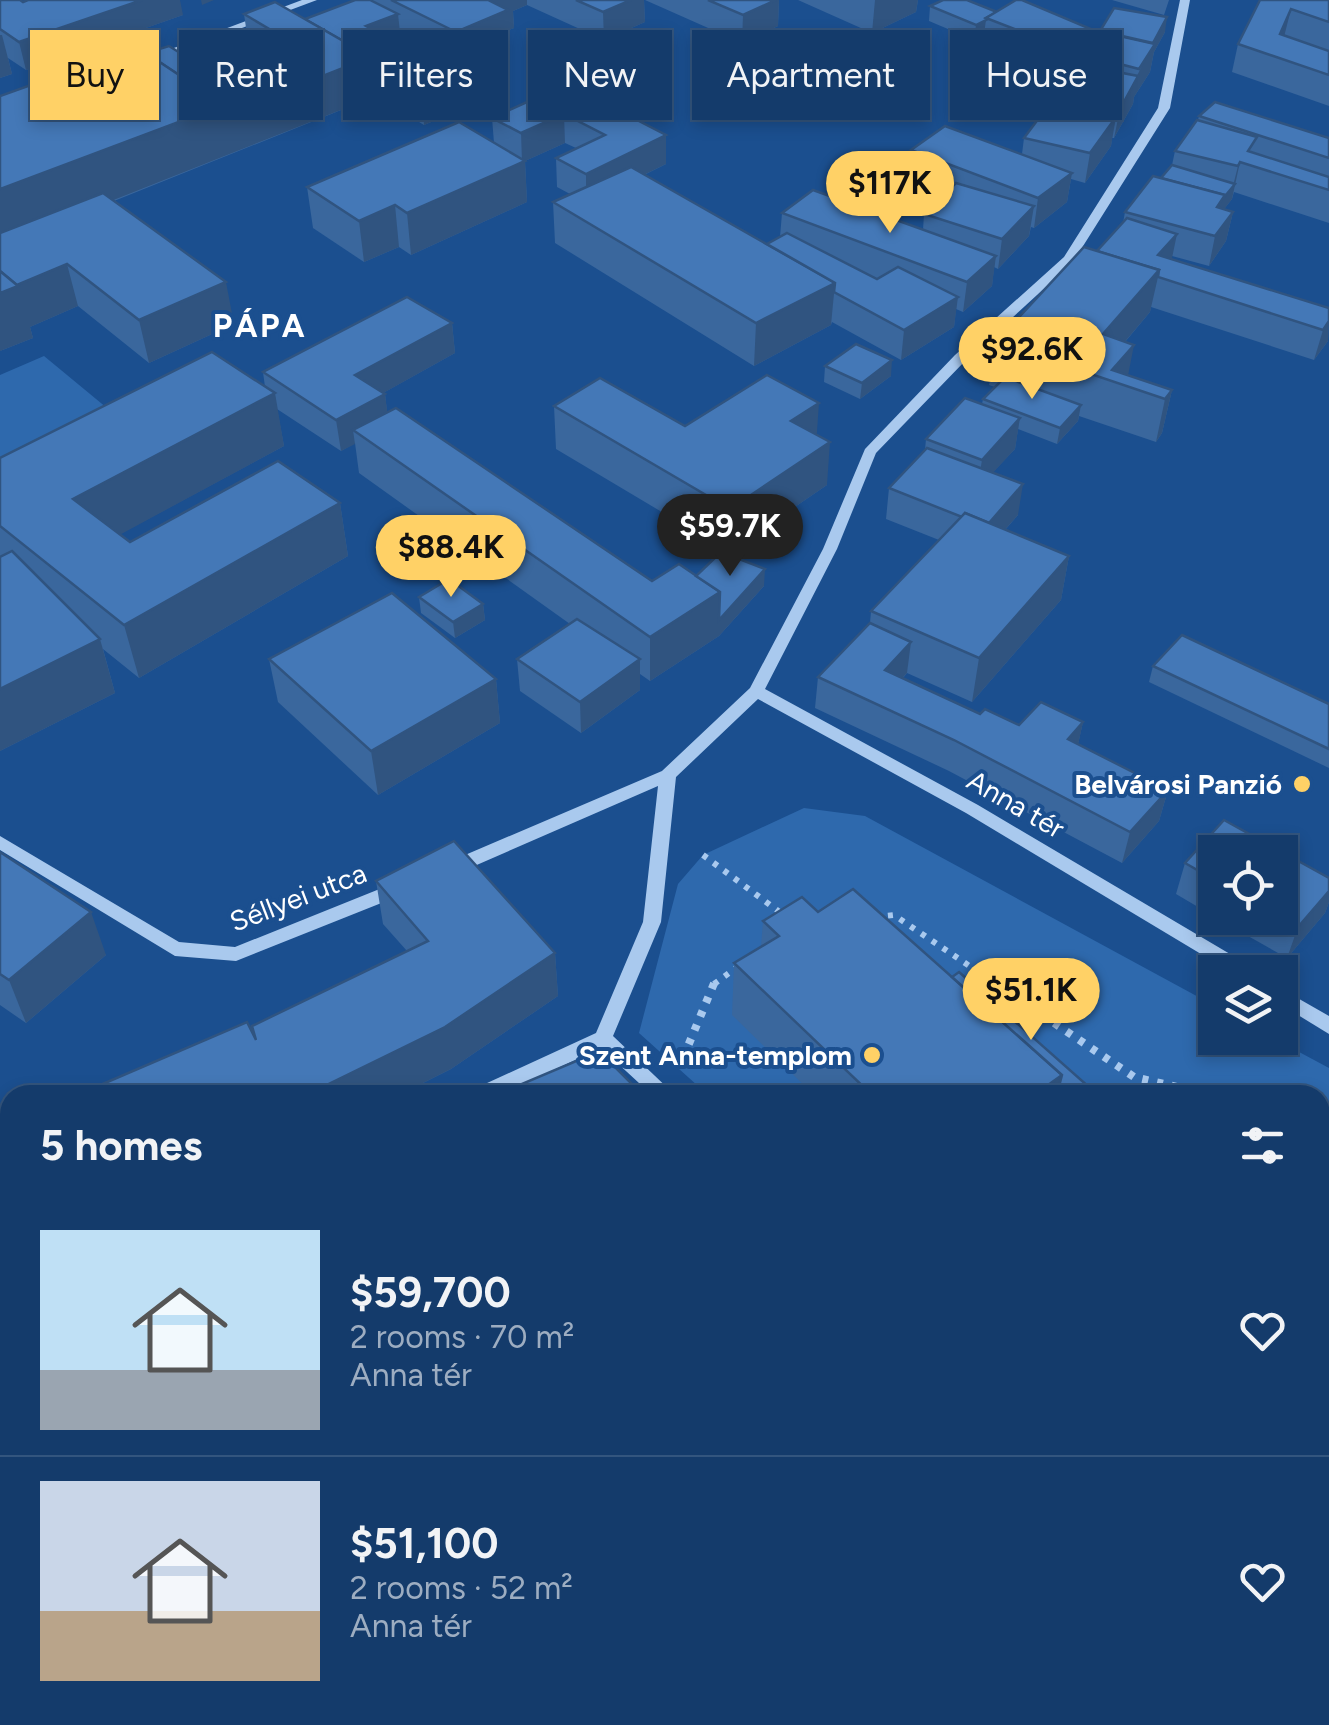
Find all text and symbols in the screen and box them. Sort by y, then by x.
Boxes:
chip: Buy [30,30,159,120]
chip: Rent [179,30,323,120]
chip: Filters [343,30,508,120]
chip: New [528,30,672,120]
chip: Apartment [692,30,930,120]
chip: House [950,30,1122,120]
pin: $117K [820,151,960,236]
text: $117K [848,164,932,202]
district label: PÁPA [213,307,307,345]
pin: $92.6K [951,317,1113,402]
text: $92.6K [981,330,1083,368]
pin: $59.7K [649,494,811,579]
text: $59.7K [679,507,781,545]
pin: $88.4K [370,515,532,600]
text: $88.4K [398,528,504,566]
street label: Anna tér [961,763,1071,846]
place label: Belvárosi Panzió [1074,767,1282,801]
marker: Belvárosi Panzió [1291,773,1313,795]
map controls [1198,835,1298,1055]
button: locate [1198,835,1298,935]
street label: Séllyei utca [225,855,371,939]
button: layers [1198,955,1298,1055]
pin: $51.1K [950,958,1112,1043]
text: $51.1K [985,971,1077,1009]
place label: Szent Anna-templom [579,1038,852,1072]
marker: Szent Anna-templom [861,1044,883,1066]
icon: filters [1235,1118,1290,1173]
text: 5 homes [40,1120,202,1171]
text: $59,700 [350,1267,511,1318]
icon: home [120,1270,240,1390]
icon: heart [1235,1303,1290,1358]
text: 2 rooms · 70 m² [350,1318,574,1356]
text: Anna tér [350,1356,472,1394]
text: $51,100 [350,1518,498,1569]
icon: home [120,1521,240,1641]
icon: heart [1235,1554,1290,1609]
text: 2 rooms · 52 m² [350,1569,573,1607]
text: Anna tér [350,1607,472,1645]

